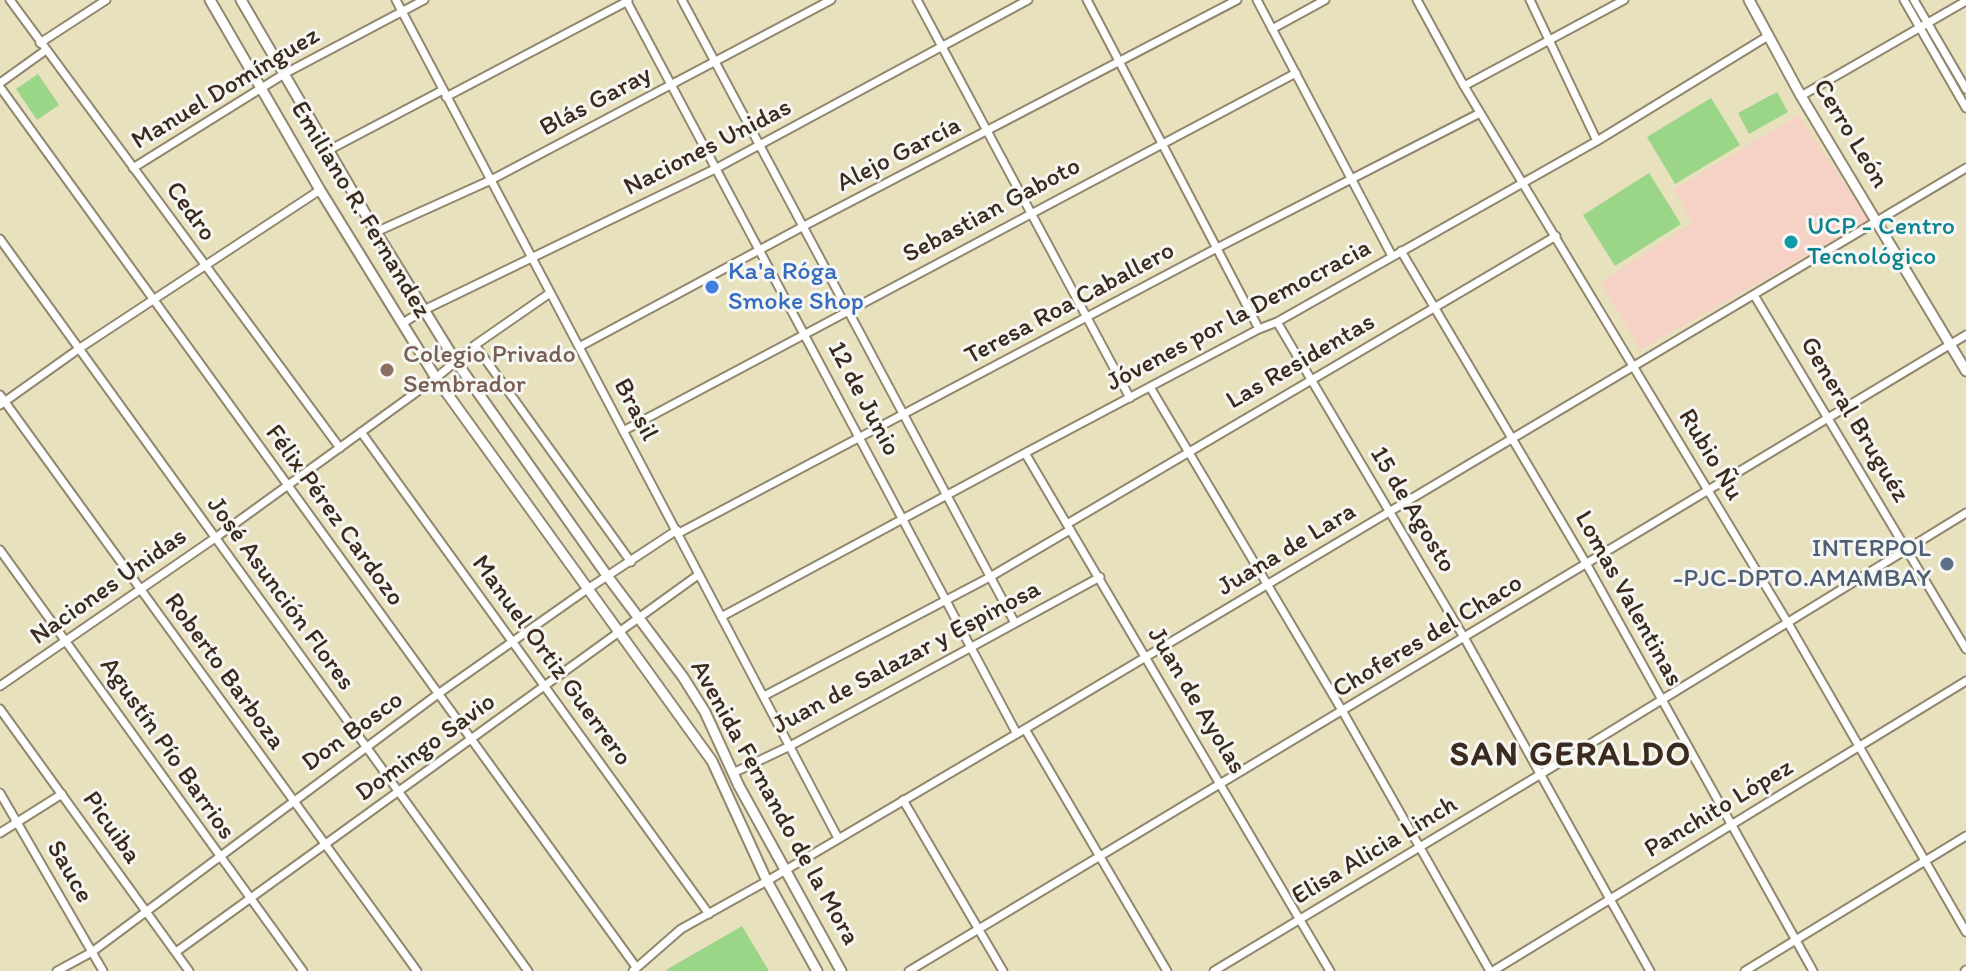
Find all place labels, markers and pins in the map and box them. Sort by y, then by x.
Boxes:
place label: UCP - Centro Tecnológico [1807,211,1955,272]
marker: UCP - Centro Tecnológico [1782,233,1800,251]
place label: Ka'a Róga Smoke Shop [728,256,864,318]
marker: Ka'a Róga Smoke Shop [703,278,721,296]
place label: Colegio Privado Sembrador [403,339,576,400]
marker: Colegio Privado Sembrador [378,361,396,379]
place label: INTERPOL -PJC-DPTO.AMAMBAY [1673,533,1931,594]
marker: INTERPOL -PJC-DPTO.AMAMBAY [1938,555,1956,573]

